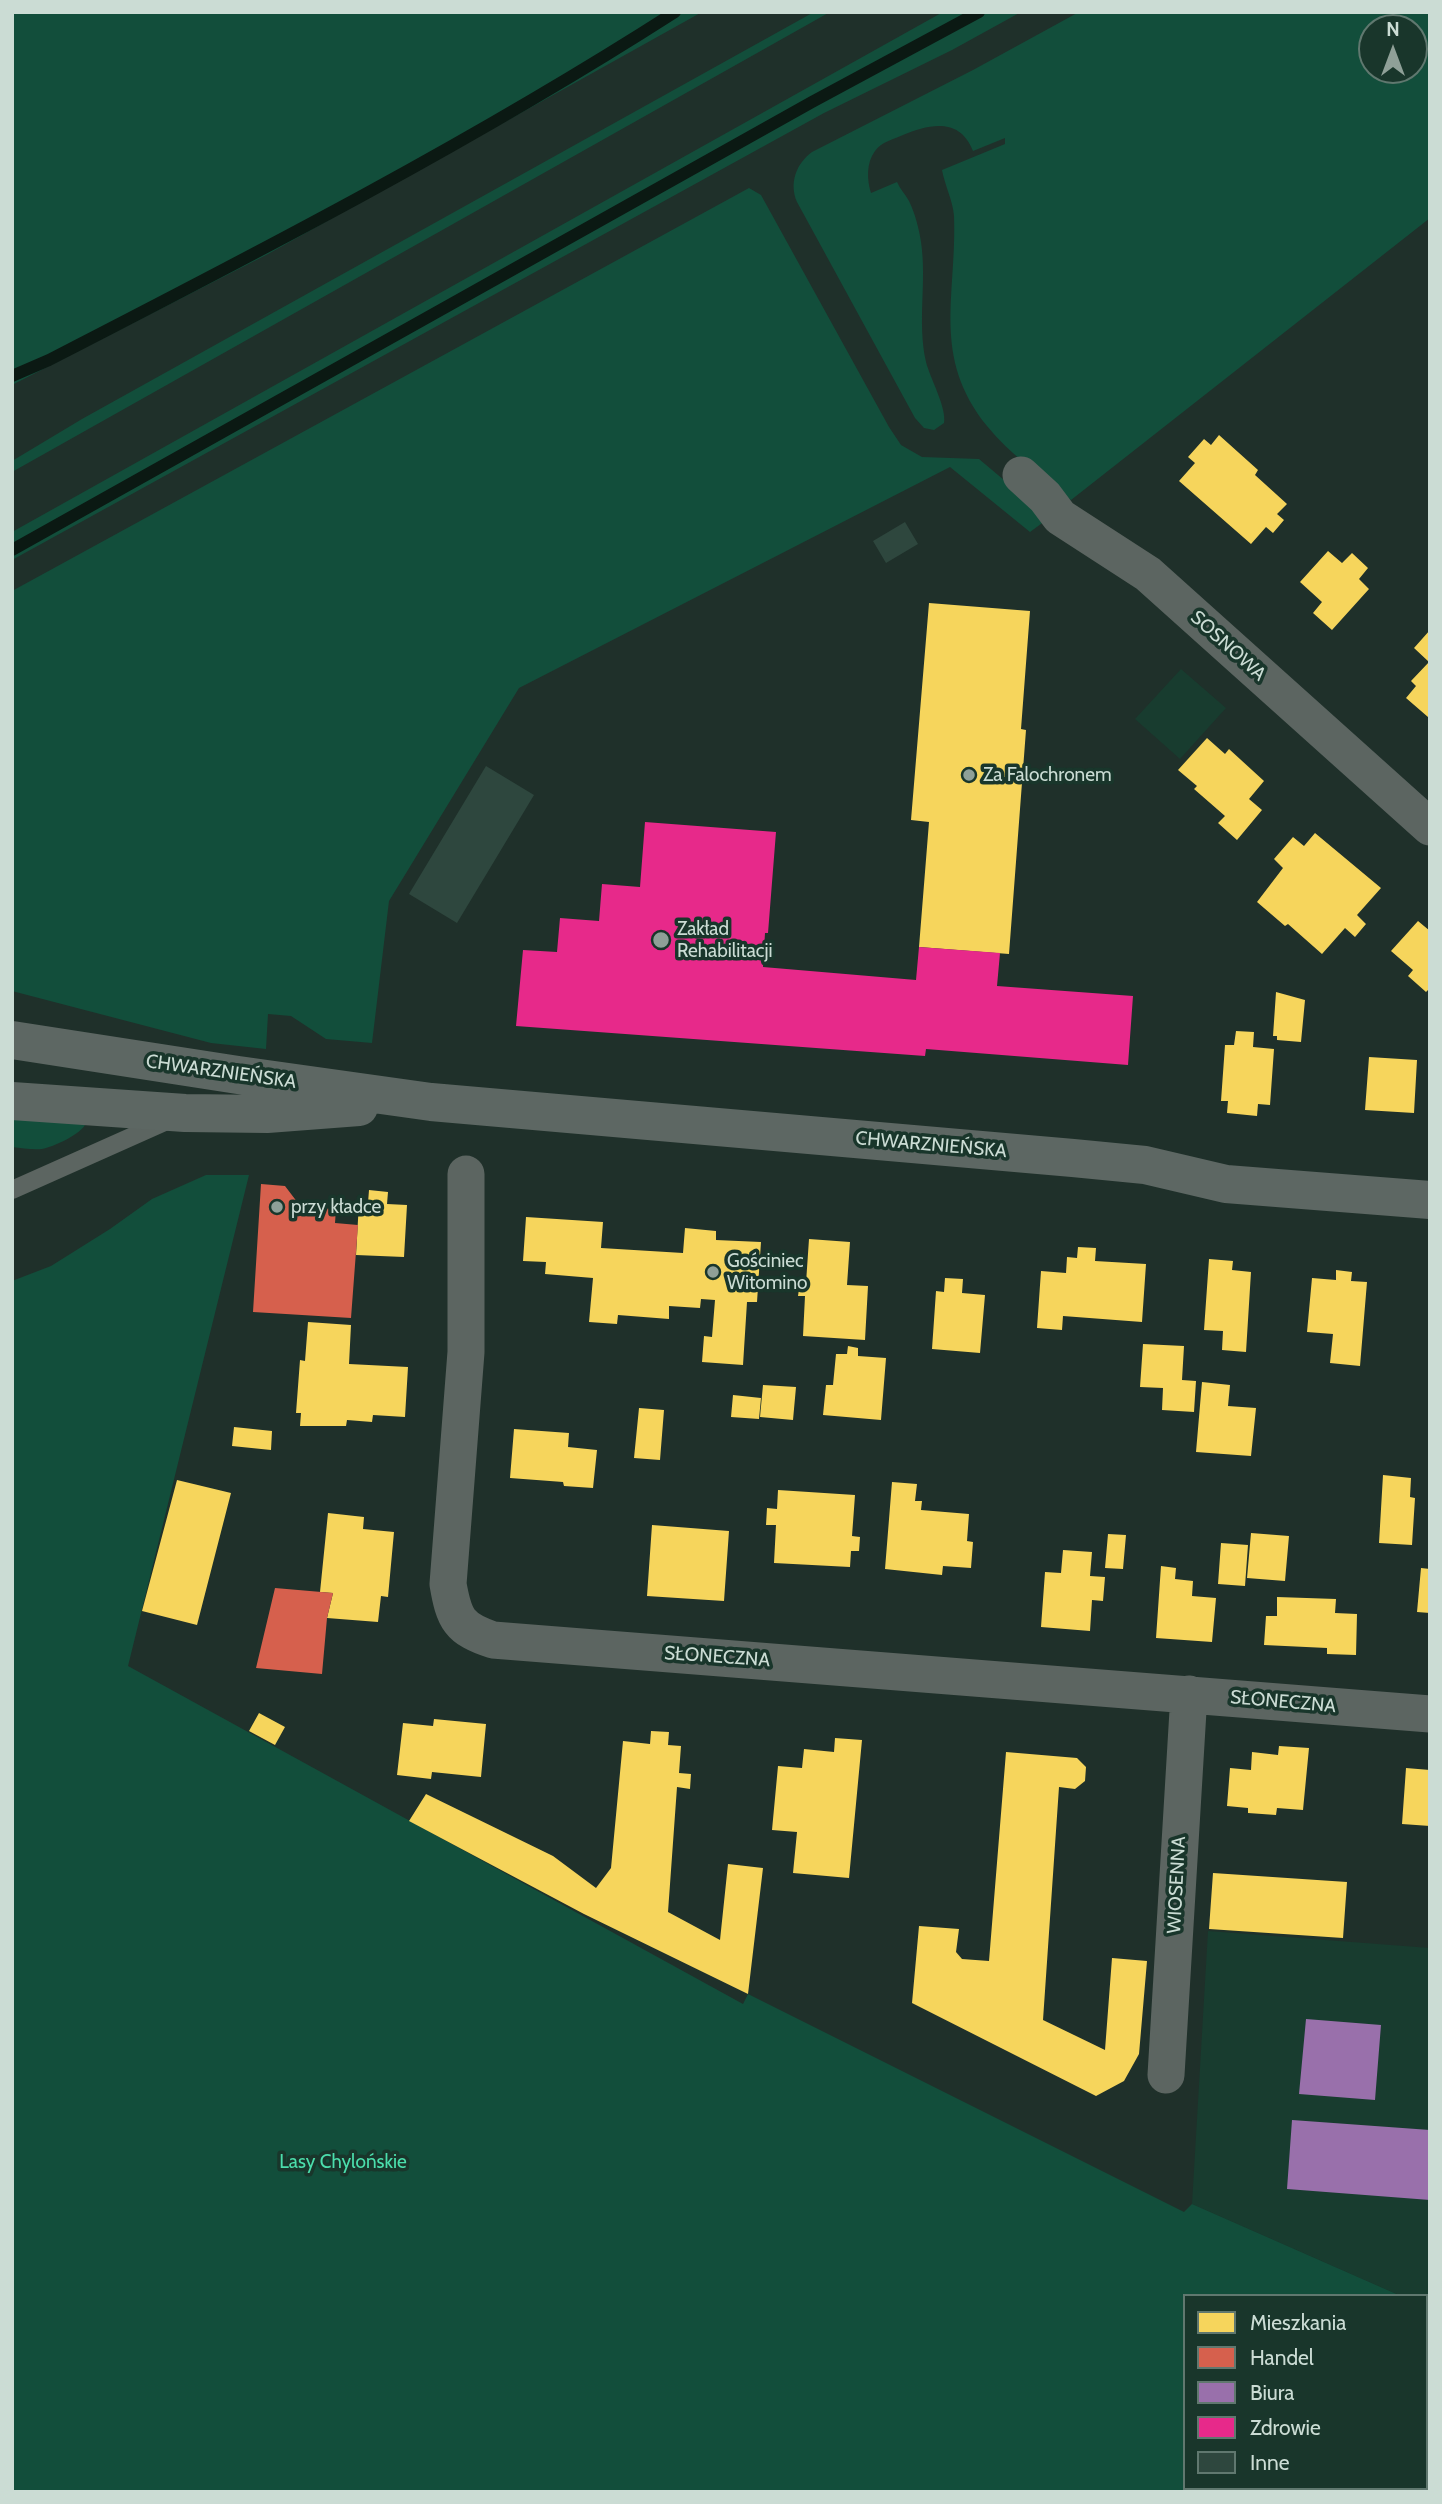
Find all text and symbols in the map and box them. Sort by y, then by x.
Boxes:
north arrow [1358,14,1428,84]
text: N [1386,18,1400,41]
street label: SOSNOWA [1186,606,1270,686]
place label: Za Falochronem [983,764,1112,786]
marker: Za Falochronem [961,767,977,783]
place label: Zakład Rehabilitacji [677,918,773,962]
marker: Zakład Rehabilitacji [651,930,671,950]
street label: CHWARZNIEŃSKA [144,1050,298,1094]
street label: CHWARZNIEŃSKA [854,1127,1008,1163]
place label: przy kładce [291,1196,381,1218]
marker: przy kładce [269,1199,285,1215]
place label: Gościniec Witomino [727,1250,807,1294]
marker: Gościniec Witomino [705,1264,721,1280]
street label: SŁONECZNA [663,1642,771,1672]
street label: SŁONECZNA [1229,1686,1337,1718]
street label: WIOSENNA [1163,1836,1191,1934]
park label: Lasy Chylońskie [279,2151,407,2173]
legend [1183,2294,1428,2490]
text: Mieszkania [1250,2310,1346,2335]
text: Handel [1250,2345,1314,2370]
text: Biura [1250,2380,1294,2405]
text: Zdrowie [1250,2415,1321,2440]
text: Inne [1250,2450,1289,2475]

